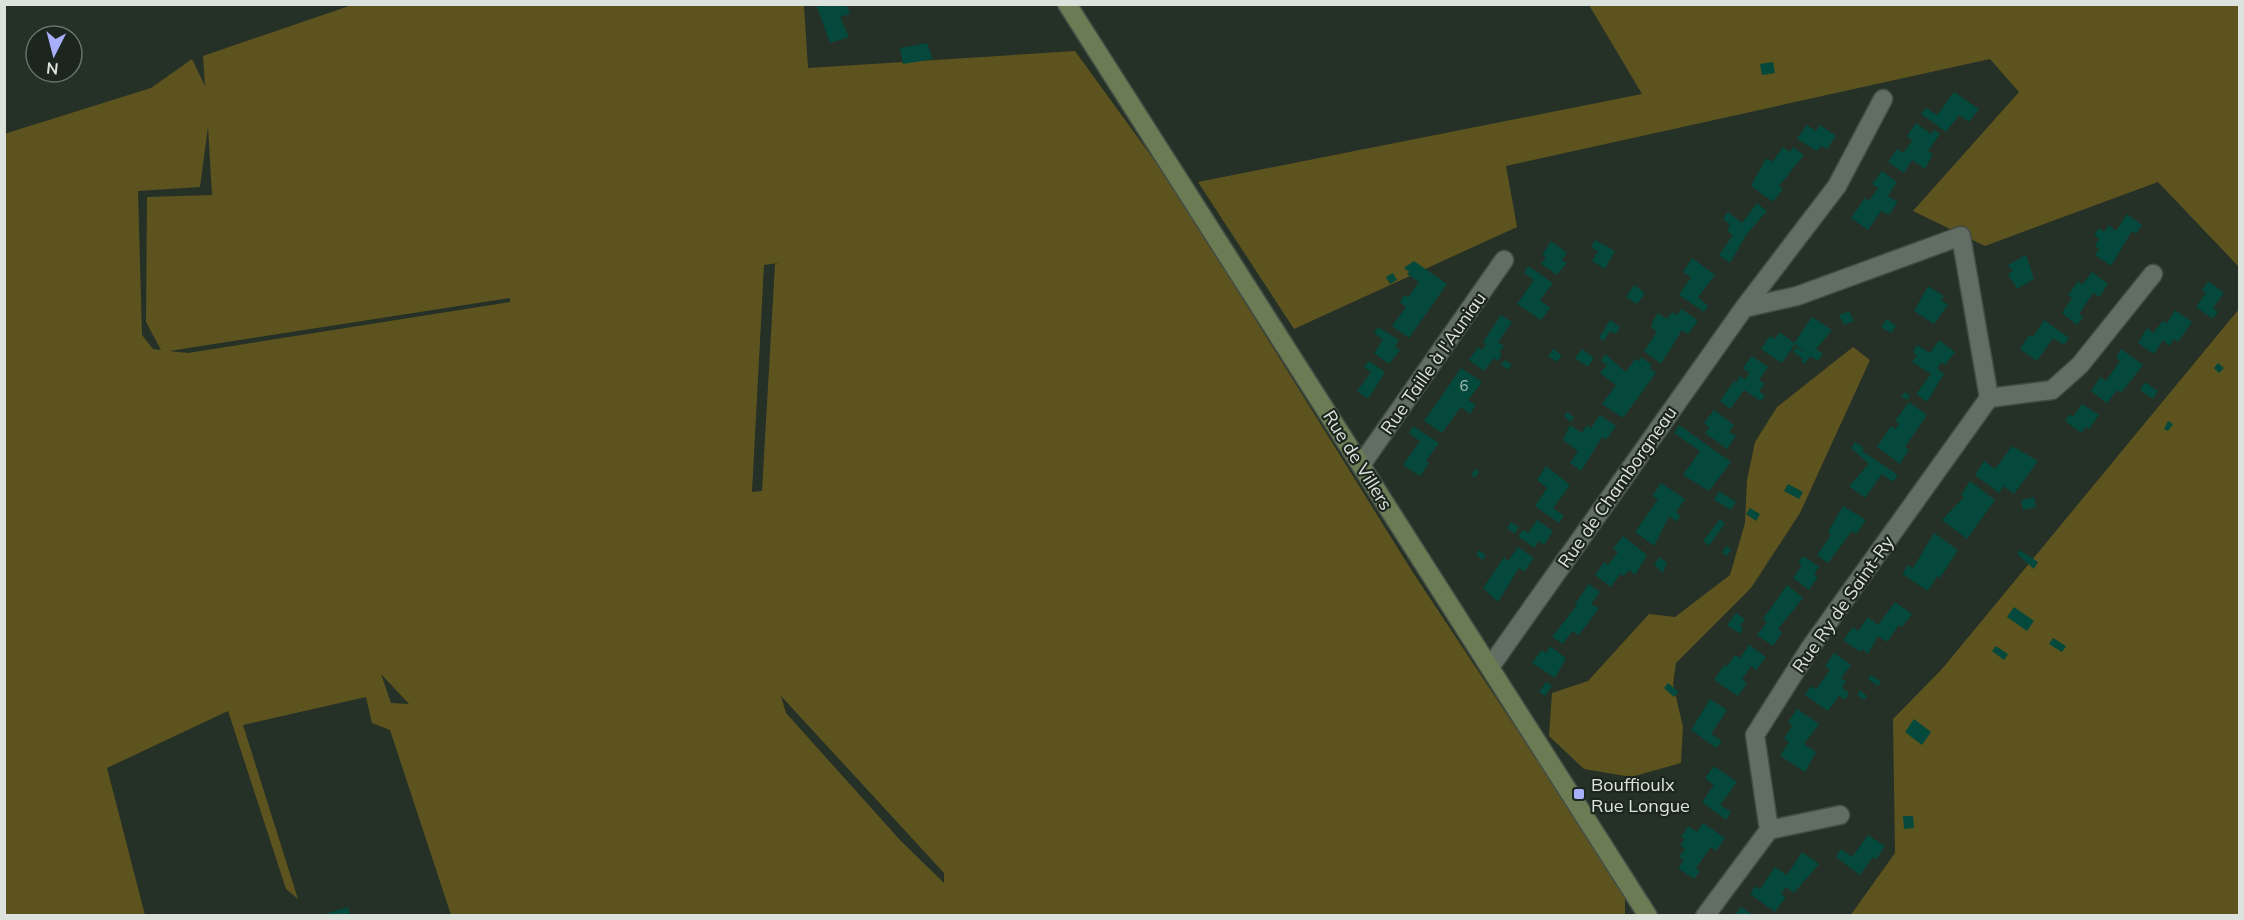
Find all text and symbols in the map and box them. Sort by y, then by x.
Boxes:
north arrow [24,24,84,84]
text: N [45,58,59,79]
street label: Rue Taille à l'Auniau [1375,287,1491,439]
house number: 6 [1459,376,1469,395]
street label: Rue de Chamborgneau [1553,402,1681,572]
street label: Rue de Villers [1318,406,1398,514]
street label: Rue Ry de Saint-Ry [1787,531,1899,677]
place label: Bouffioulx Rue Longue [1591,773,1690,817]
marker: Bouffioulx Rue Longue [1572,787,1586,801]

